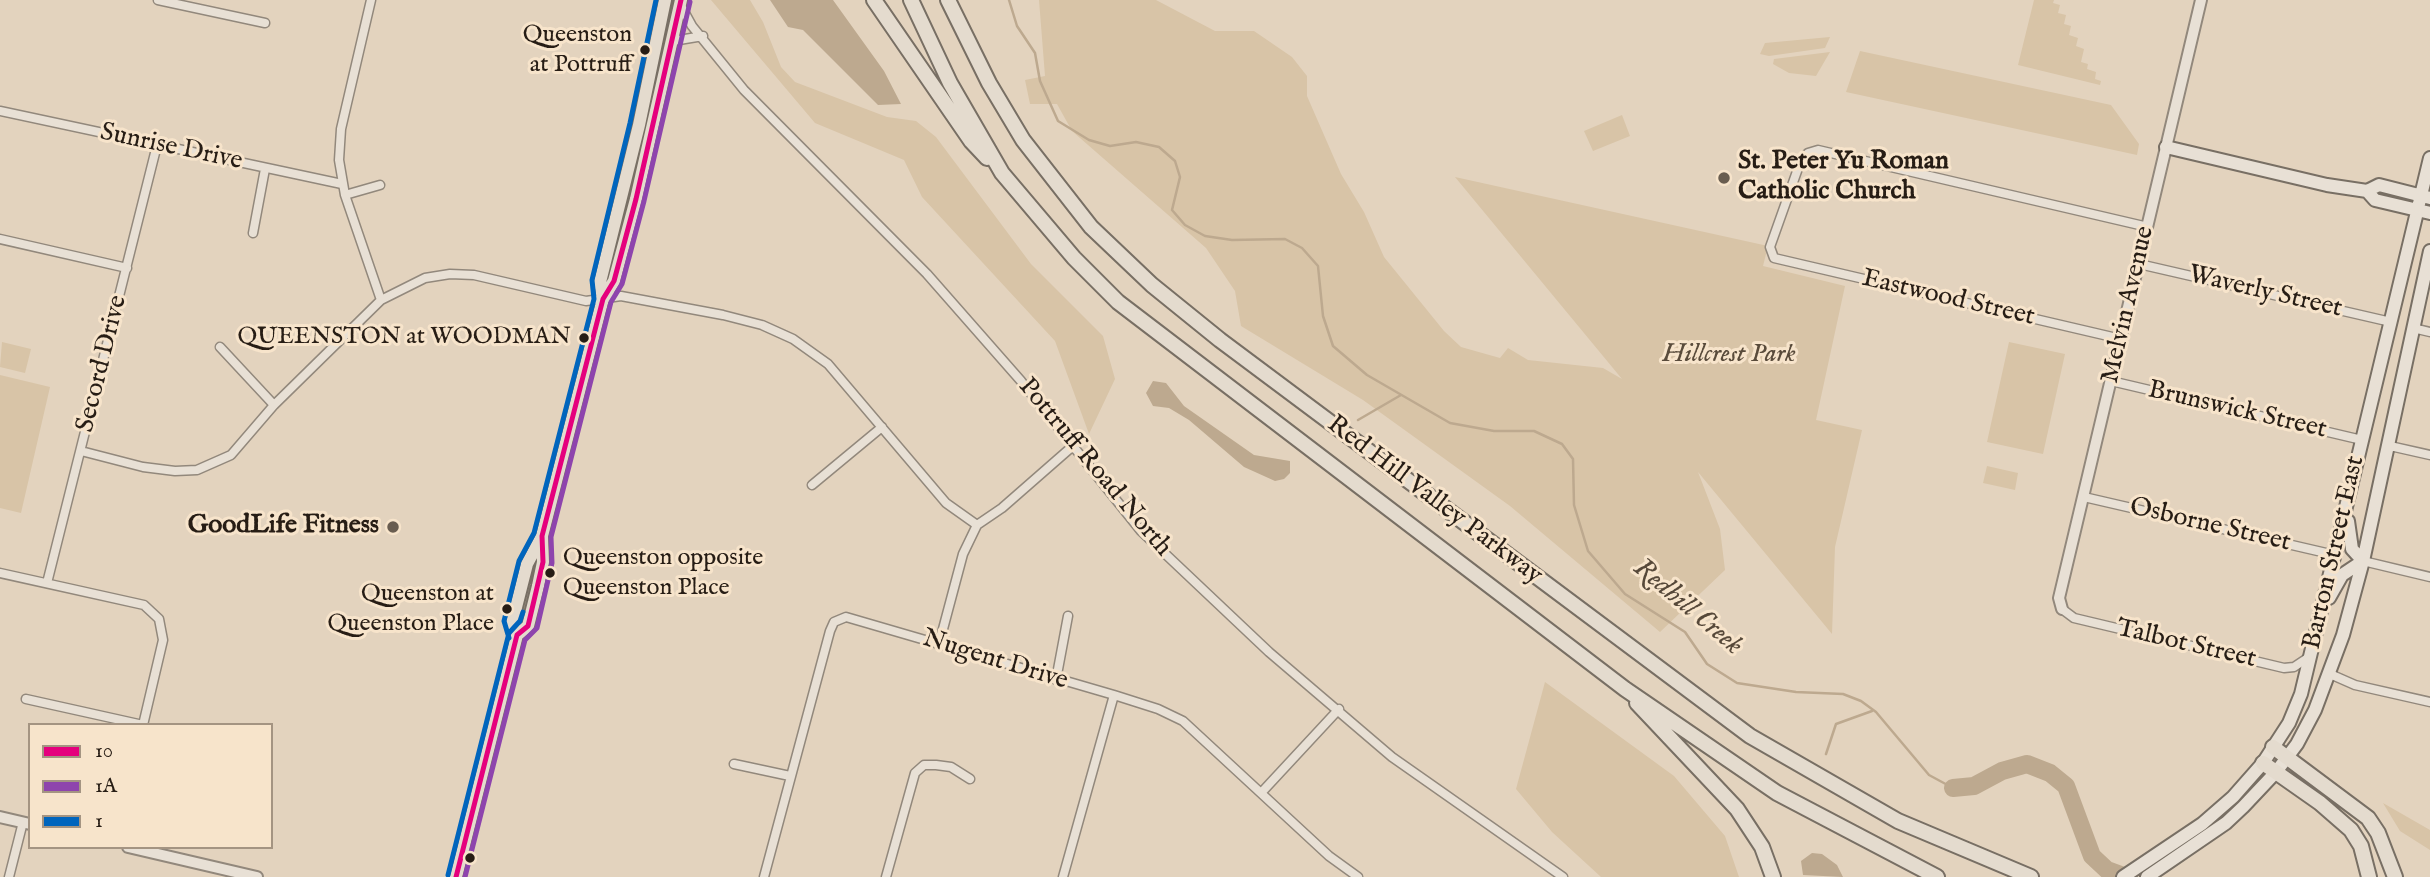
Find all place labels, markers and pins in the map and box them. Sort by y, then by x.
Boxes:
place label: Queenston at Pottruff [523,22,632,78]
marker: Queenston at Pottruff [638,43,652,57]
place label: St. Peter Yu Roman Catholic Church [1738,147,1949,208]
marker: St. Peter Yu Roman Catholic Church [1716,170,1732,186]
place label: QUEENSTON at WOODMAN [238,324,571,352]
marker: QUEENSTON at WOODMAN [577,331,591,345]
place label: GoodLife Fitness [188,511,379,543]
marker: GoodLife Fitness [385,519,401,535]
place label: Queenston opposite Queenston Place [563,545,763,601]
marker: Queenston opposite Queenston Place [543,566,557,580]
place label: Queenston at Queenston Place [327,581,494,637]
marker: Queenston at Queenston Place [500,602,514,616]
unlabelled marker [463,851,477,865]

